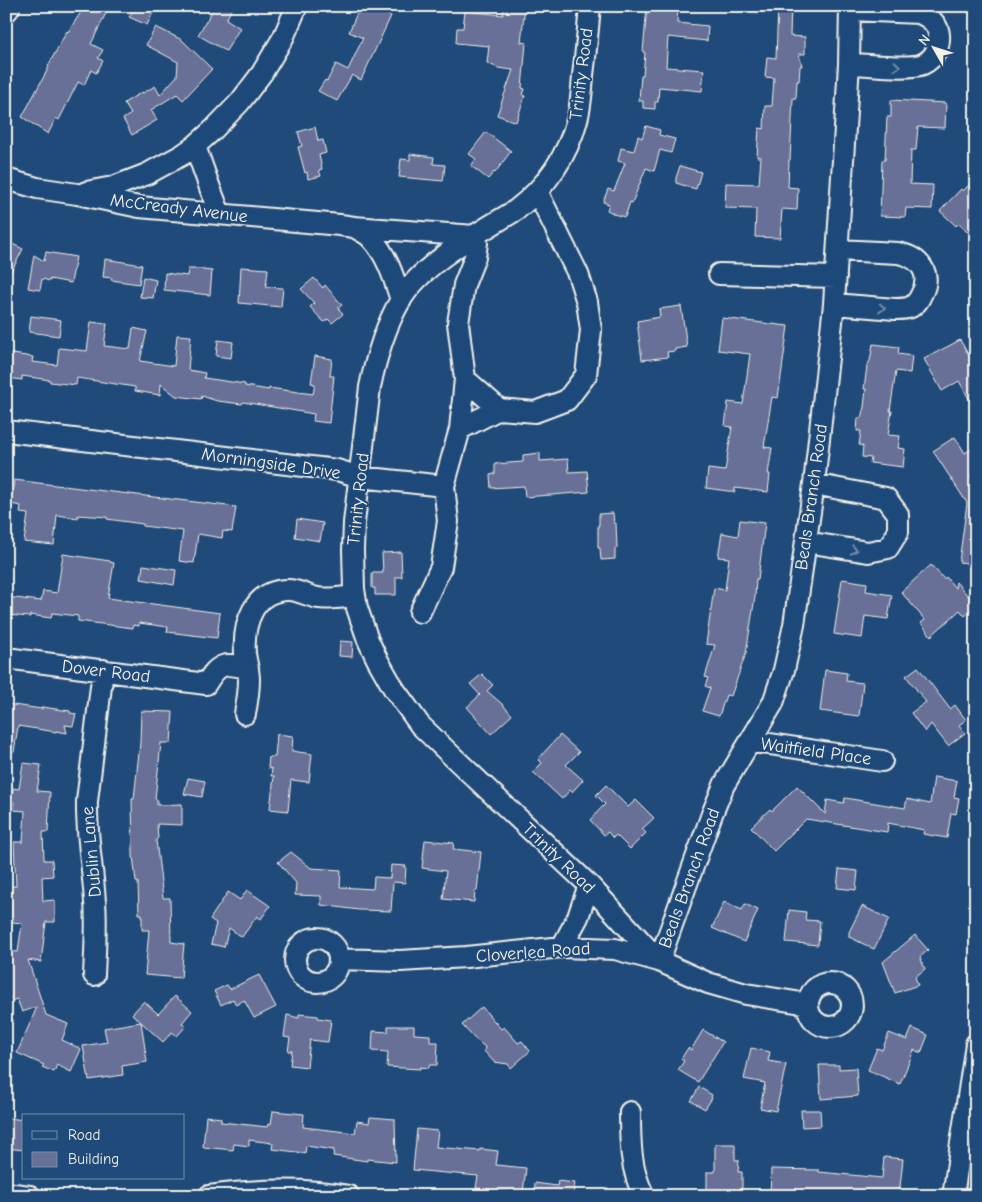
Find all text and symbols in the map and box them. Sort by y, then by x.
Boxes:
north arrow [910,22,960,72]
street label: Trinity Road [565,27,598,121]
text: N [915,31,934,49]
one-way arrow [894,61,902,71]
street label: McCready Avenue [109,190,249,227]
one-way arrow [879,302,887,313]
street label: Beals Branch Road [791,423,832,571]
street label: Morningside Drive [200,443,342,484]
street label: Trinity Road [343,452,374,546]
one-way arrow [850,544,858,555]
street label: Dover Road [61,656,151,687]
street label: Waitfield Place [759,733,873,770]
street label: Beals Branch Road [654,805,725,951]
street label: Dublin Lane [77,806,106,898]
street label: Trinity Road [518,819,599,898]
street label: Cloverlea Road [475,938,591,967]
legend [22,1114,185,1180]
text: Road [68,1126,100,1144]
text: Building [68,1150,119,1168]

